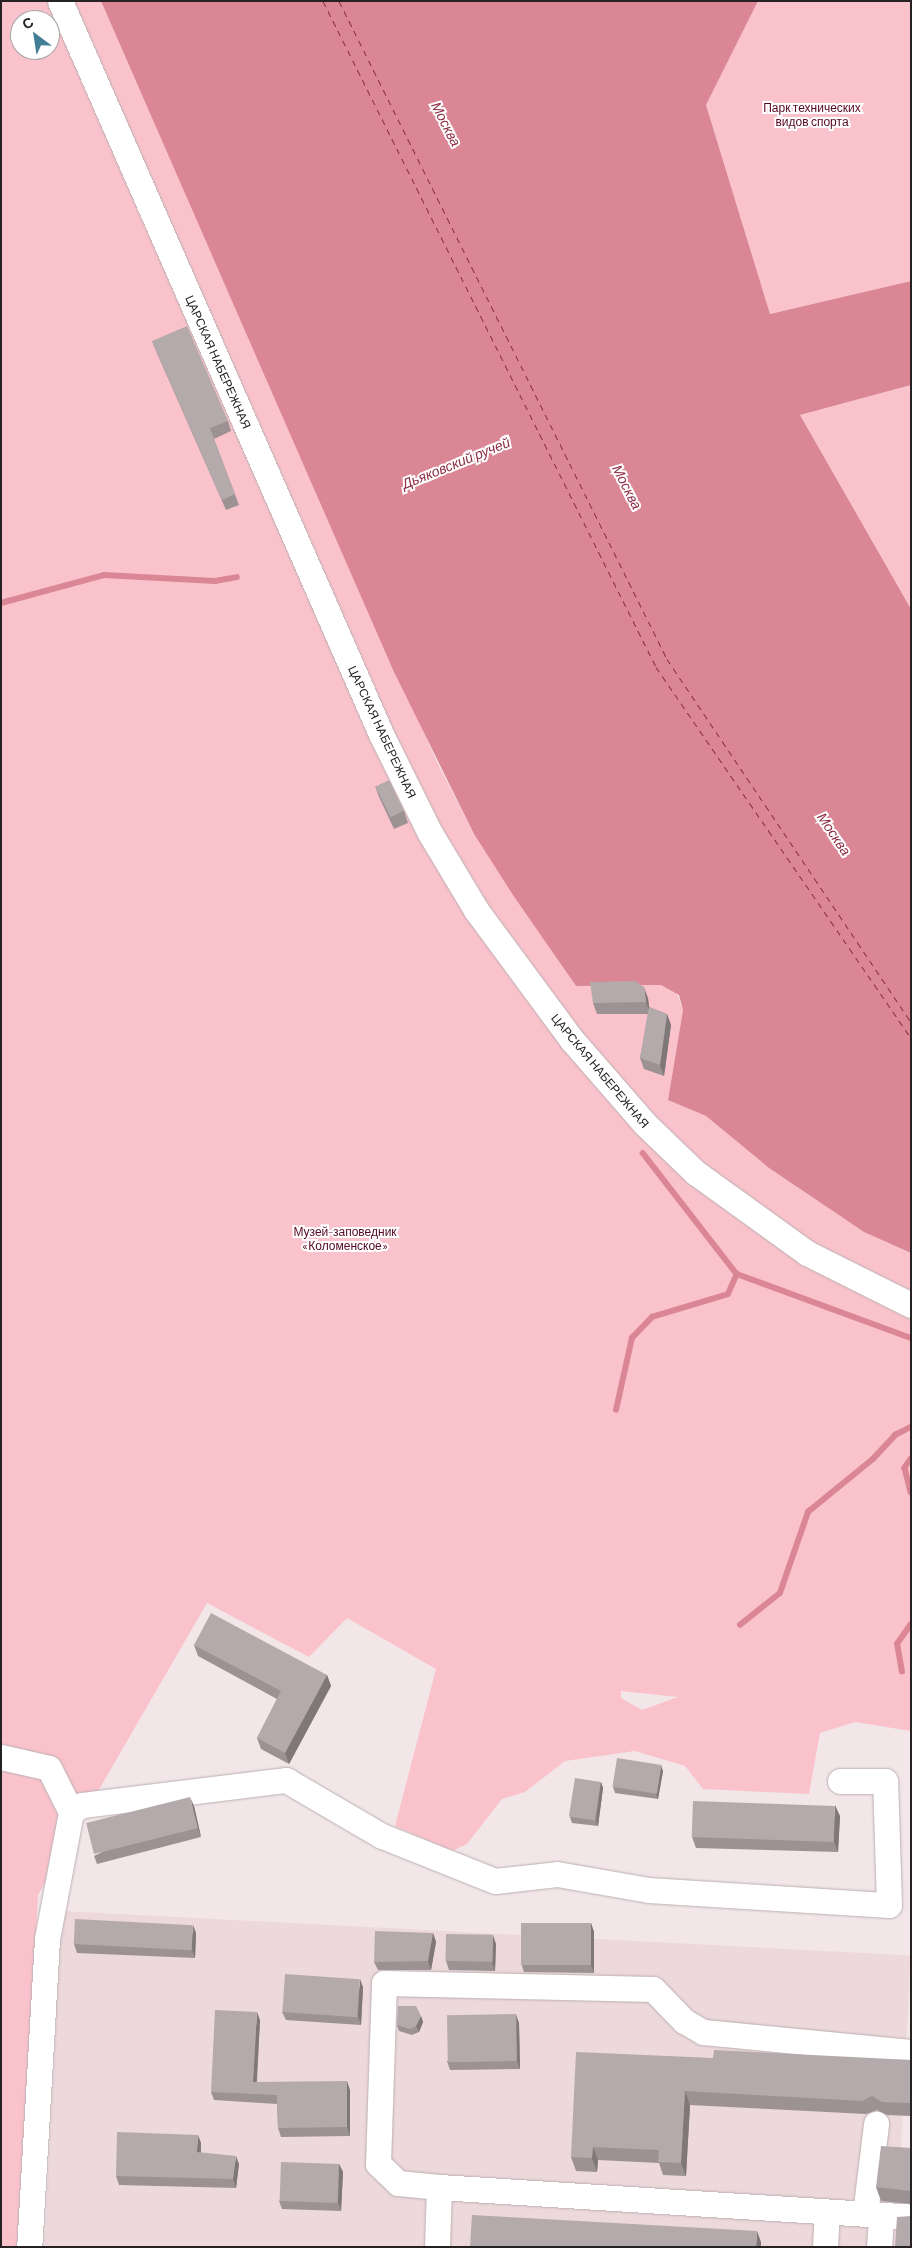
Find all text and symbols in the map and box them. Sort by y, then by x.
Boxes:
north arrow [10,10,60,60]
text: С [19,13,36,32]
water label: Москва [428,99,464,149]
park label: Парк технических видов спорта [763,101,861,129]
street label: ЦАРСКАЯ НАБЕРЕЖНАЯ [182,293,254,431]
water label: Дьяковский ручей [399,434,513,492]
water label: Москва [609,462,645,512]
street label: ЦАРСКАЯ НАБЕРЕЖНАЯ [345,663,419,801]
water label: Москва [814,809,854,859]
street label: ЦАРСКАЯ НАБЕРЕЖНАЯ [548,1011,652,1131]
park label: Музей-заповедник «Коломенское» [293,1225,397,1253]

